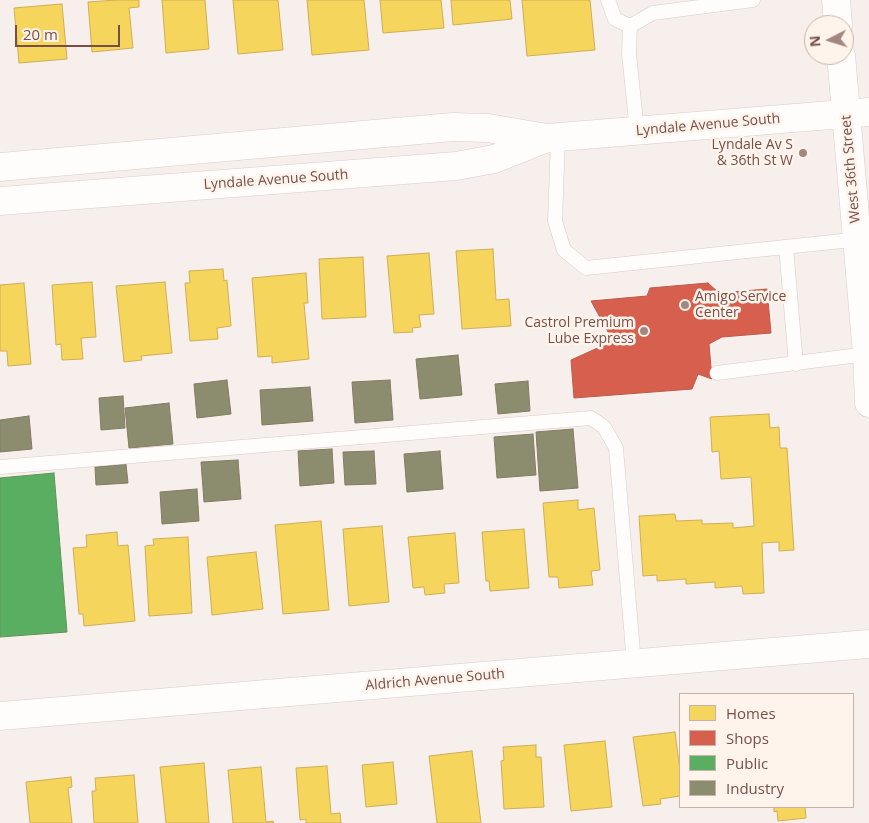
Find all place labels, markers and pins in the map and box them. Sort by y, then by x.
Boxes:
place label: Lyndale Av S & 36th St W [712,137,793,170]
marker: Lyndale Av S & 36th St W [797,147,809,159]
place label: Amigo Service Center [695,289,786,322]
marker: Amigo Service Center [679,299,691,311]
place label: Castrol Premium Lube Express [524,315,634,348]
marker: Castrol Premium Lube Express [638,325,650,337]

